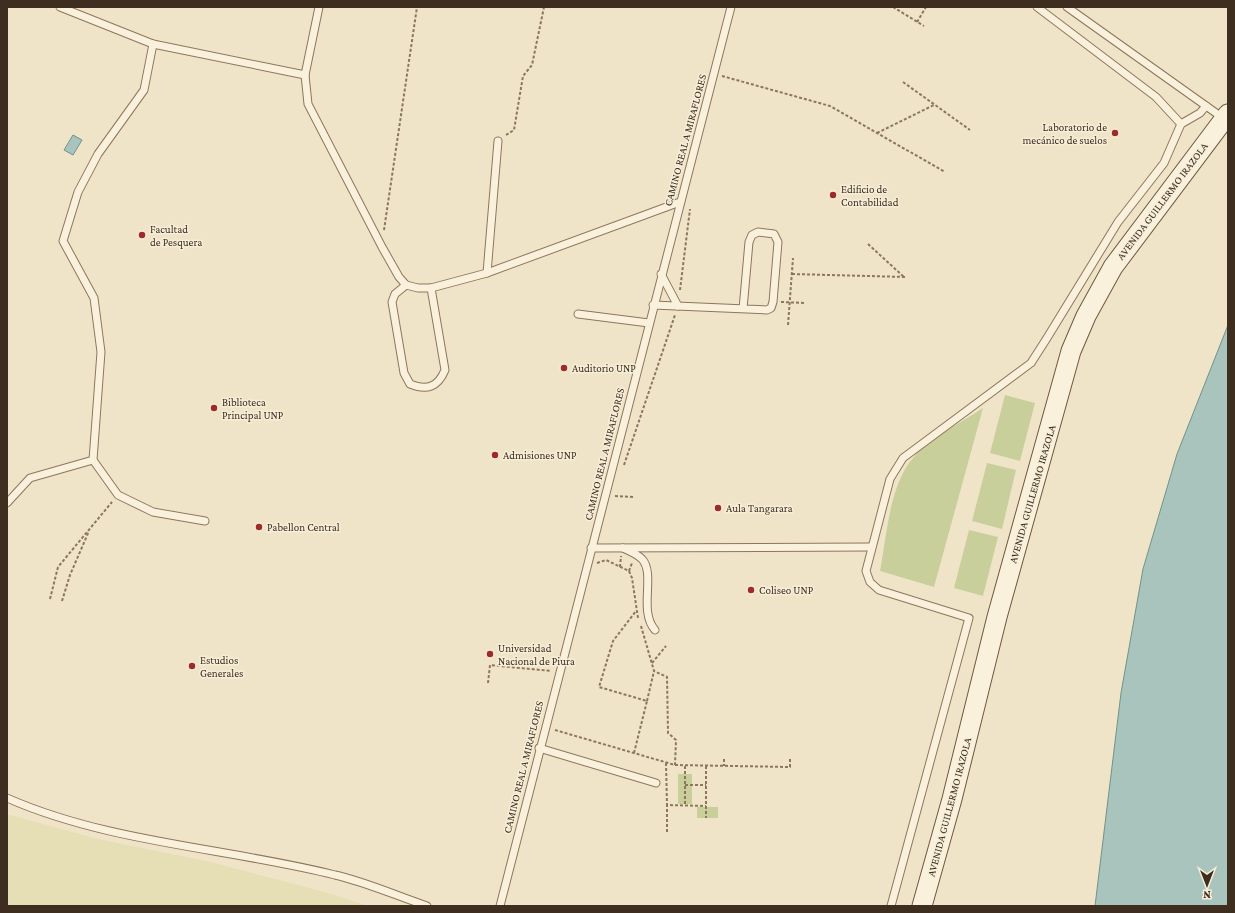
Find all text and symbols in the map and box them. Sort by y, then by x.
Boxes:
street label: CAMINO REAL A MIRAFLORES [662,73,708,207]
place label: Laboratorio de mecánico de suelos [1023,121,1107,146]
marker: Laboratorio de mecánico de suelos [1110,128,1120,138]
street label: AVENIDA GUILLERMO IRAZOLA [1114,139,1210,262]
place label: Edificio de Contabilidad [841,183,899,208]
marker: Edificio de Contabilidad [828,190,838,200]
place label: Facultad de Pesquera [150,223,202,249]
marker: Facultad de Pesquera [137,230,147,240]
place label: Auditorio UNP [572,362,636,374]
marker: Auditorio UNP [559,363,569,373]
street label: CAMINO REAL A MIRAFLORES [582,387,626,521]
place label: Biblioteca Principal UNP [222,396,284,422]
marker: Biblioteca Principal UNP [209,403,219,413]
street label: AVENIDA GUILLERMO IRAZOLA [1006,423,1058,565]
place label: Admisiones UNP [503,449,577,461]
marker: Admisiones UNP [490,450,500,460]
place label: Aula Tangarara [726,502,793,515]
marker: Aula Tangarara [713,503,723,513]
place label: Pabellon Central [267,521,340,533]
marker: Pabellon Central [254,522,264,532]
place label: Coliseo UNP [759,584,814,596]
marker: Coliseo UNP [746,585,756,595]
place label: Universidad Nacional de Piura [498,642,575,667]
marker: Universidad Nacional de Piura [485,649,495,659]
place label: Estudios Generales [200,654,243,679]
marker: Estudios Generales [187,661,197,671]
street label: CAMINO REAL A MIRAFLORES [501,700,545,834]
street label: AVENIDA GUILLERMO IRAZOLA [925,735,974,878]
north arrow [1187,865,1227,905]
text: N [1203,889,1211,901]

